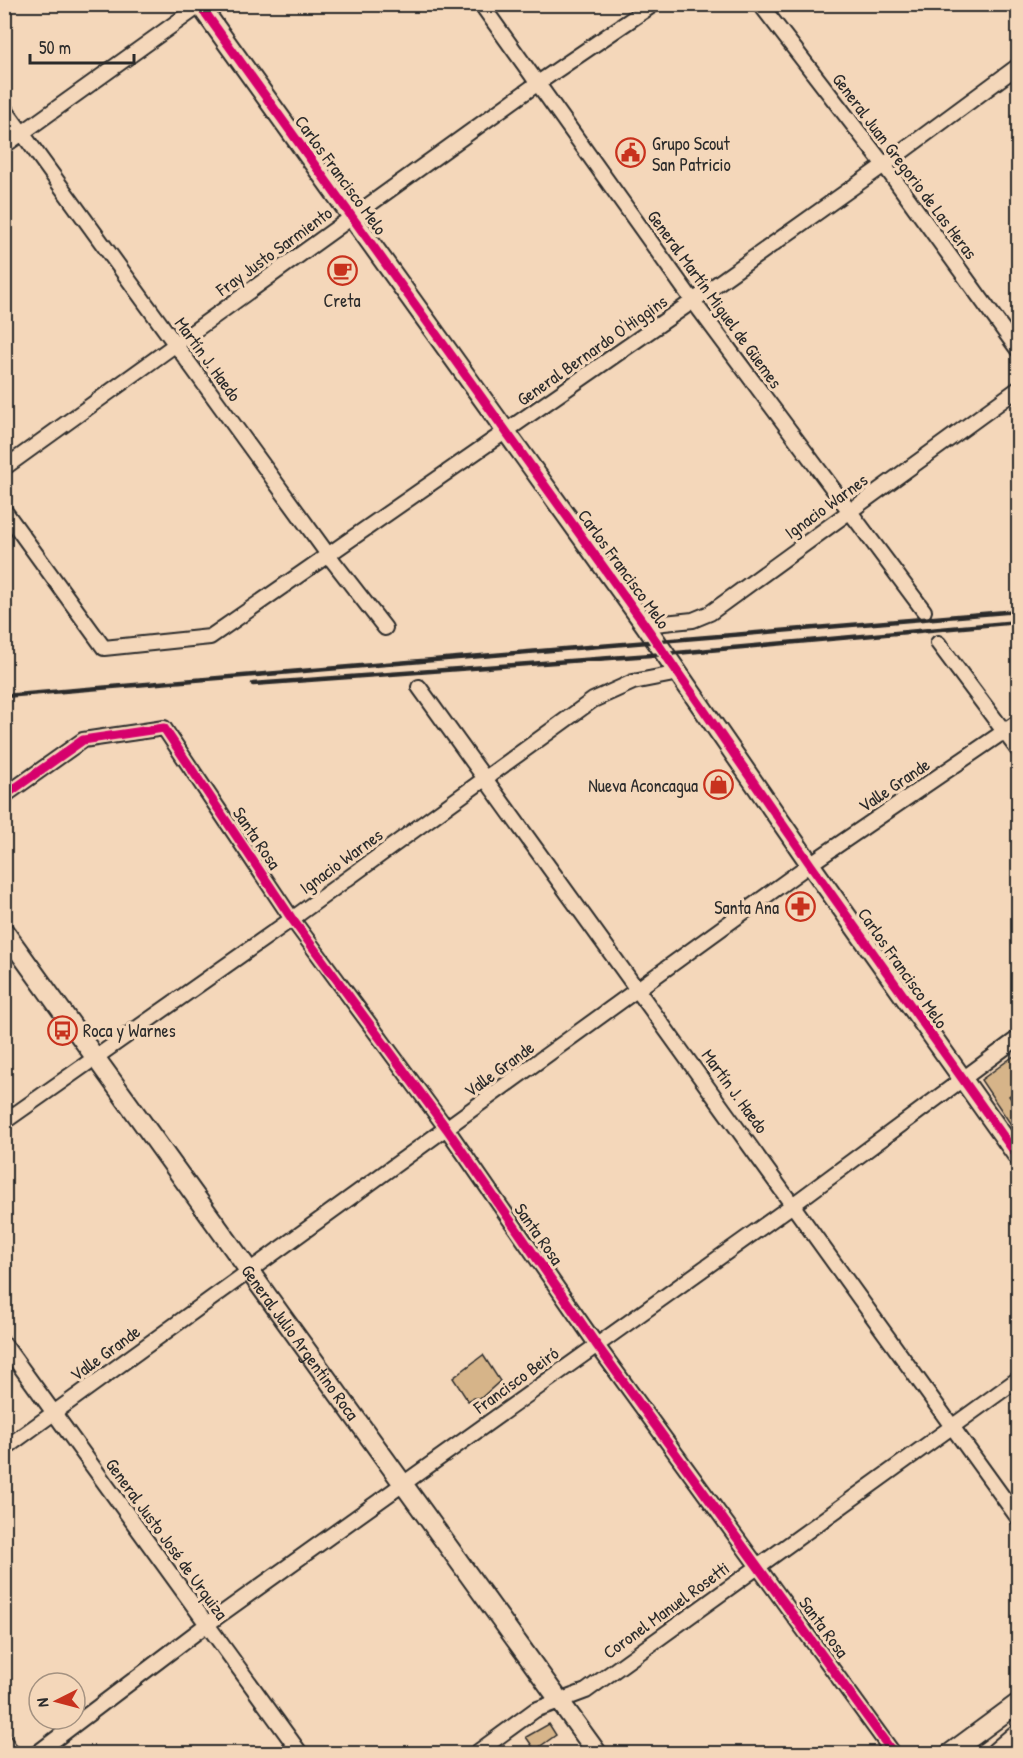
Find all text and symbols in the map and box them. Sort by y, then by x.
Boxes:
scale bar [30,27,134,65]
text: 50 m [39,35,71,60]
street label: General Juan Gregorio de Las Heras [827,68,983,264]
street label: Carlos Francisco Melo [289,110,393,240]
place label: Grupo Scout San Patricio [652,131,731,177]
public building icon: Grupo Scout San Patricio [615,137,647,169]
street label: Fray Justo Sarmiento [210,200,337,302]
street label: General Martín Miguel de Güemes [642,205,788,393]
cafe icon: Creta [326,255,358,287]
place label: Creta [323,288,361,313]
street label: General Bernardo O'Higgins [512,289,672,411]
street label: Martín J. Haedo [169,312,247,406]
street label: Ignacio Warnes [779,467,873,545]
street label: Carlos Francisco Melo [572,504,676,634]
street label: Valle Grande [853,752,935,818]
shop icon: Nueva Aconcagua [703,769,735,801]
place label: Nueva Aconcagua [588,773,698,798]
street label: Santa Rosa [227,802,287,874]
street label: Ignacio Warnes [294,822,388,900]
pharmacy icon: Santa Ana [784,891,816,923]
place label: Santa Ana [714,895,779,920]
street label: Carlos Francisco Melo [852,903,954,1033]
bus stop icon: Roca y Warnes [46,1014,78,1046]
place label: Roca y Warnes [83,1018,176,1043]
street label: Valle Grande [459,1035,539,1103]
street label: Martín J. Haedo [696,1044,774,1138]
street label: Santa Rosa [509,1198,569,1270]
street label: General Julio Argentino Roca [236,1259,365,1425]
street label: Valle Grande [65,1319,145,1387]
street label: Francisco Beiró [468,1341,564,1420]
street label: General Justo José de Urquiza [100,1453,234,1625]
street label: Coronel Manuel Rosetti [598,1556,734,1664]
street label: Santa Rosa [793,1591,855,1663]
north arrow [27,1671,87,1731]
text: N [31,1697,53,1708]

